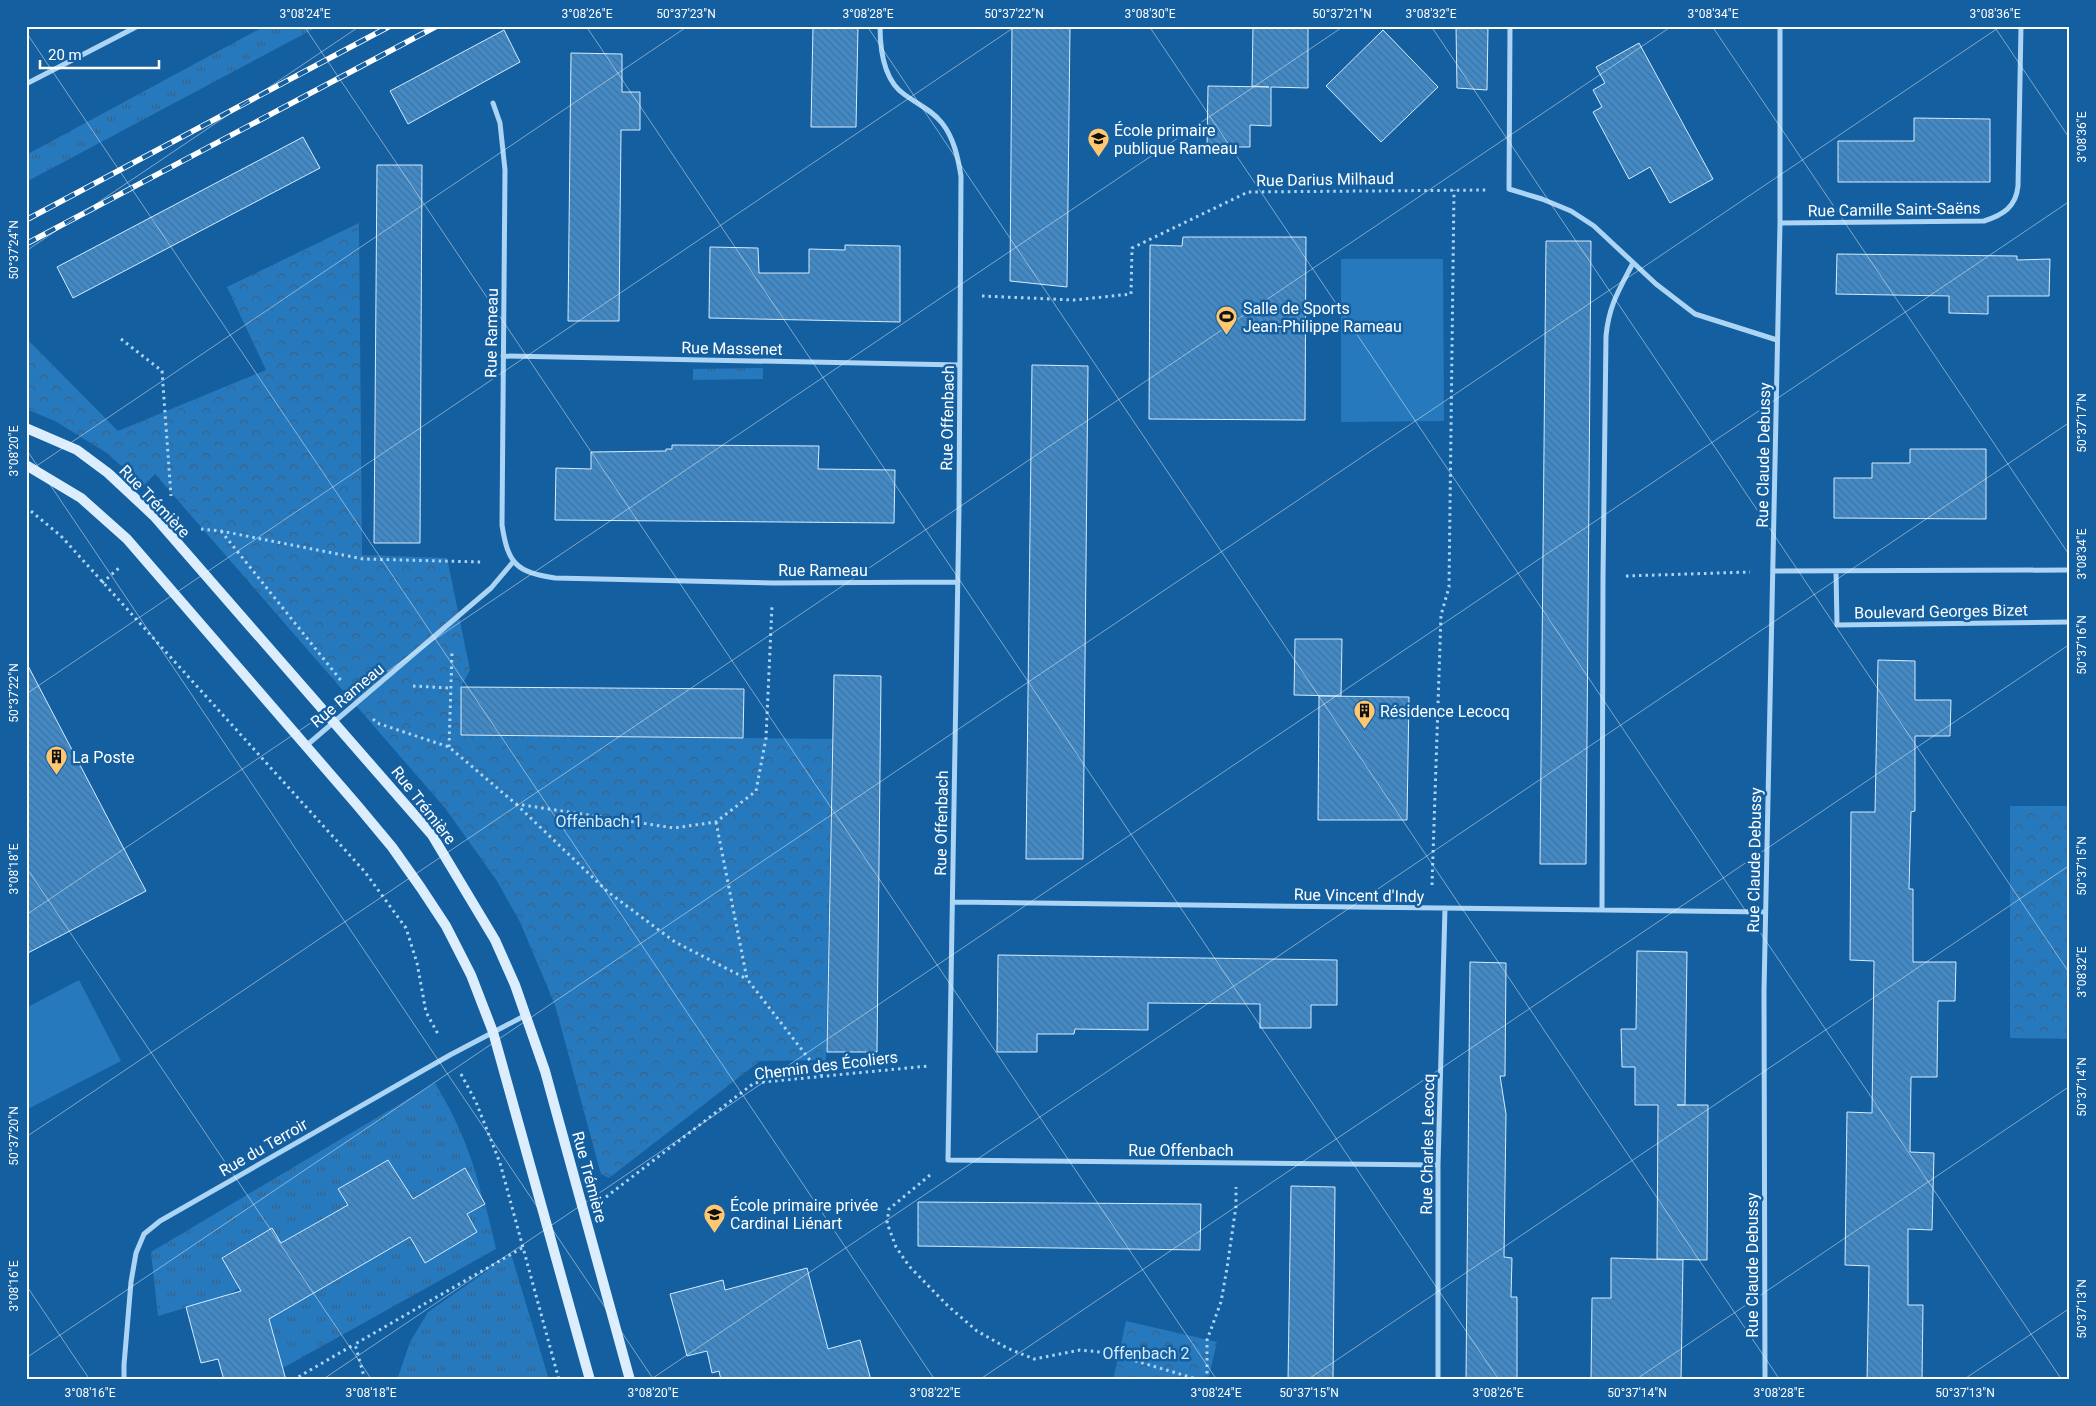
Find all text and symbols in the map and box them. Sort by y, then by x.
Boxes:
text: 3°08'24"E [280,7,331,21]
text: 3°08'26"E [562,7,613,21]
text: 50°37'23"N [656,7,716,21]
text: 3°08'28"E [843,7,894,21]
text: 50°37'22"N [984,7,1044,21]
text: 3°08'30"E [1125,7,1176,21]
text: 50°37'21"N [1312,7,1372,21]
text: 3°08'32"E [1406,7,1457,21]
text: 3°08'34"E [1688,7,1739,21]
text: 3°08'36"E [1970,7,2021,21]
scale bar [40,38,159,70]
text: 20 m [48,46,82,64]
text: 3°08'36"E [2075,111,2089,162]
place label: École primaire publique Rameau [1114,121,1238,158]
school or university icon: École primaire publique Rameau [1086,127,1110,158]
street label: Rue Darius Milhaud [1256,169,1394,190]
street label: Rue Camille Saint-Saëns [1807,198,1981,221]
text: 50°37'24"N [7,220,21,280]
street label: Rue Rameau [481,288,502,378]
place label: Salle de Sports Jean-Philippe Rameau [1243,299,1402,336]
sports icon: Salle de Sports Jean-Philippe Rameau [1215,305,1239,336]
street label: Rue Massenet [681,338,783,359]
street label: Rue Offenbach [937,365,958,471]
street label: Rue Claude Debussy [1753,382,1774,528]
text: 50°37'17"N [2075,393,2089,453]
text: 3°08'20"E [7,425,21,476]
street label: Rue Trémière [115,461,194,542]
text: 3°08'34"E [2075,528,2089,579]
street label: Rue Rameau [778,561,868,580]
street label: Boulevard Georges Bizet [1854,600,2028,623]
text: 50°37'16"N [2075,615,2089,675]
street label: Rue Rameau [307,659,388,732]
text: 50°37'22"N [7,663,21,723]
building icon: Résidence Lecocq [1352,699,1376,730]
place label: Résidence Lecocq [1380,702,1510,721]
building icon: La Poste [44,745,68,776]
place label: La Poste [72,748,134,767]
street label: Rue Trémière [387,763,460,848]
street label: Rue Offenbach [931,770,952,876]
street label: Rue Claude Debussy [1744,787,1765,933]
park label: Offenbach 1 [555,812,643,831]
text: 50°37'15"N [2075,836,2089,896]
text: 3°08'18"E [7,843,21,894]
street label: Rue Vincent d'Indy [1294,885,1425,906]
text: 3°08'32"E [2075,946,2089,997]
street label: Chemin des Écoliers [753,1047,899,1084]
text: 50°37'14"N [2075,1057,2089,1117]
street label: Rue Charles Lecocq [1417,1073,1438,1215]
text: 50°37'20"N [7,1106,21,1166]
street label: Rue du Terroir [216,1114,311,1180]
street label: Rue Trémière [568,1129,611,1225]
street label: Rue Offenbach [1128,1141,1234,1160]
street label: Rue Claude Debussy [1743,1192,1762,1338]
place label: École primaire privée Cardinal Liénart [730,1196,878,1233]
school or university icon: École primaire privée Cardinal Liénart [702,1202,726,1233]
text: 3°08'16"E [7,1260,21,1311]
text: 50°37'13"N [2075,1279,2089,1339]
park label: Offenbach 2 [1102,1344,1190,1363]
text: 3°08'16"E [65,1386,116,1400]
text: 3°08'18"E [346,1386,397,1400]
text: 3°08'20"E [628,1386,679,1400]
text: 3°08'22"E [910,1386,961,1400]
text: 3°08'24"E [1191,1386,1242,1400]
text: 50°37'15"N [1279,1386,1339,1400]
text: 3°08'26"E [1473,1386,1524,1400]
text: 50°37'14"N [1607,1386,1667,1400]
text: 3°08'28"E [1754,1386,1805,1400]
text: 50°37'13"N [1935,1386,1995,1400]

